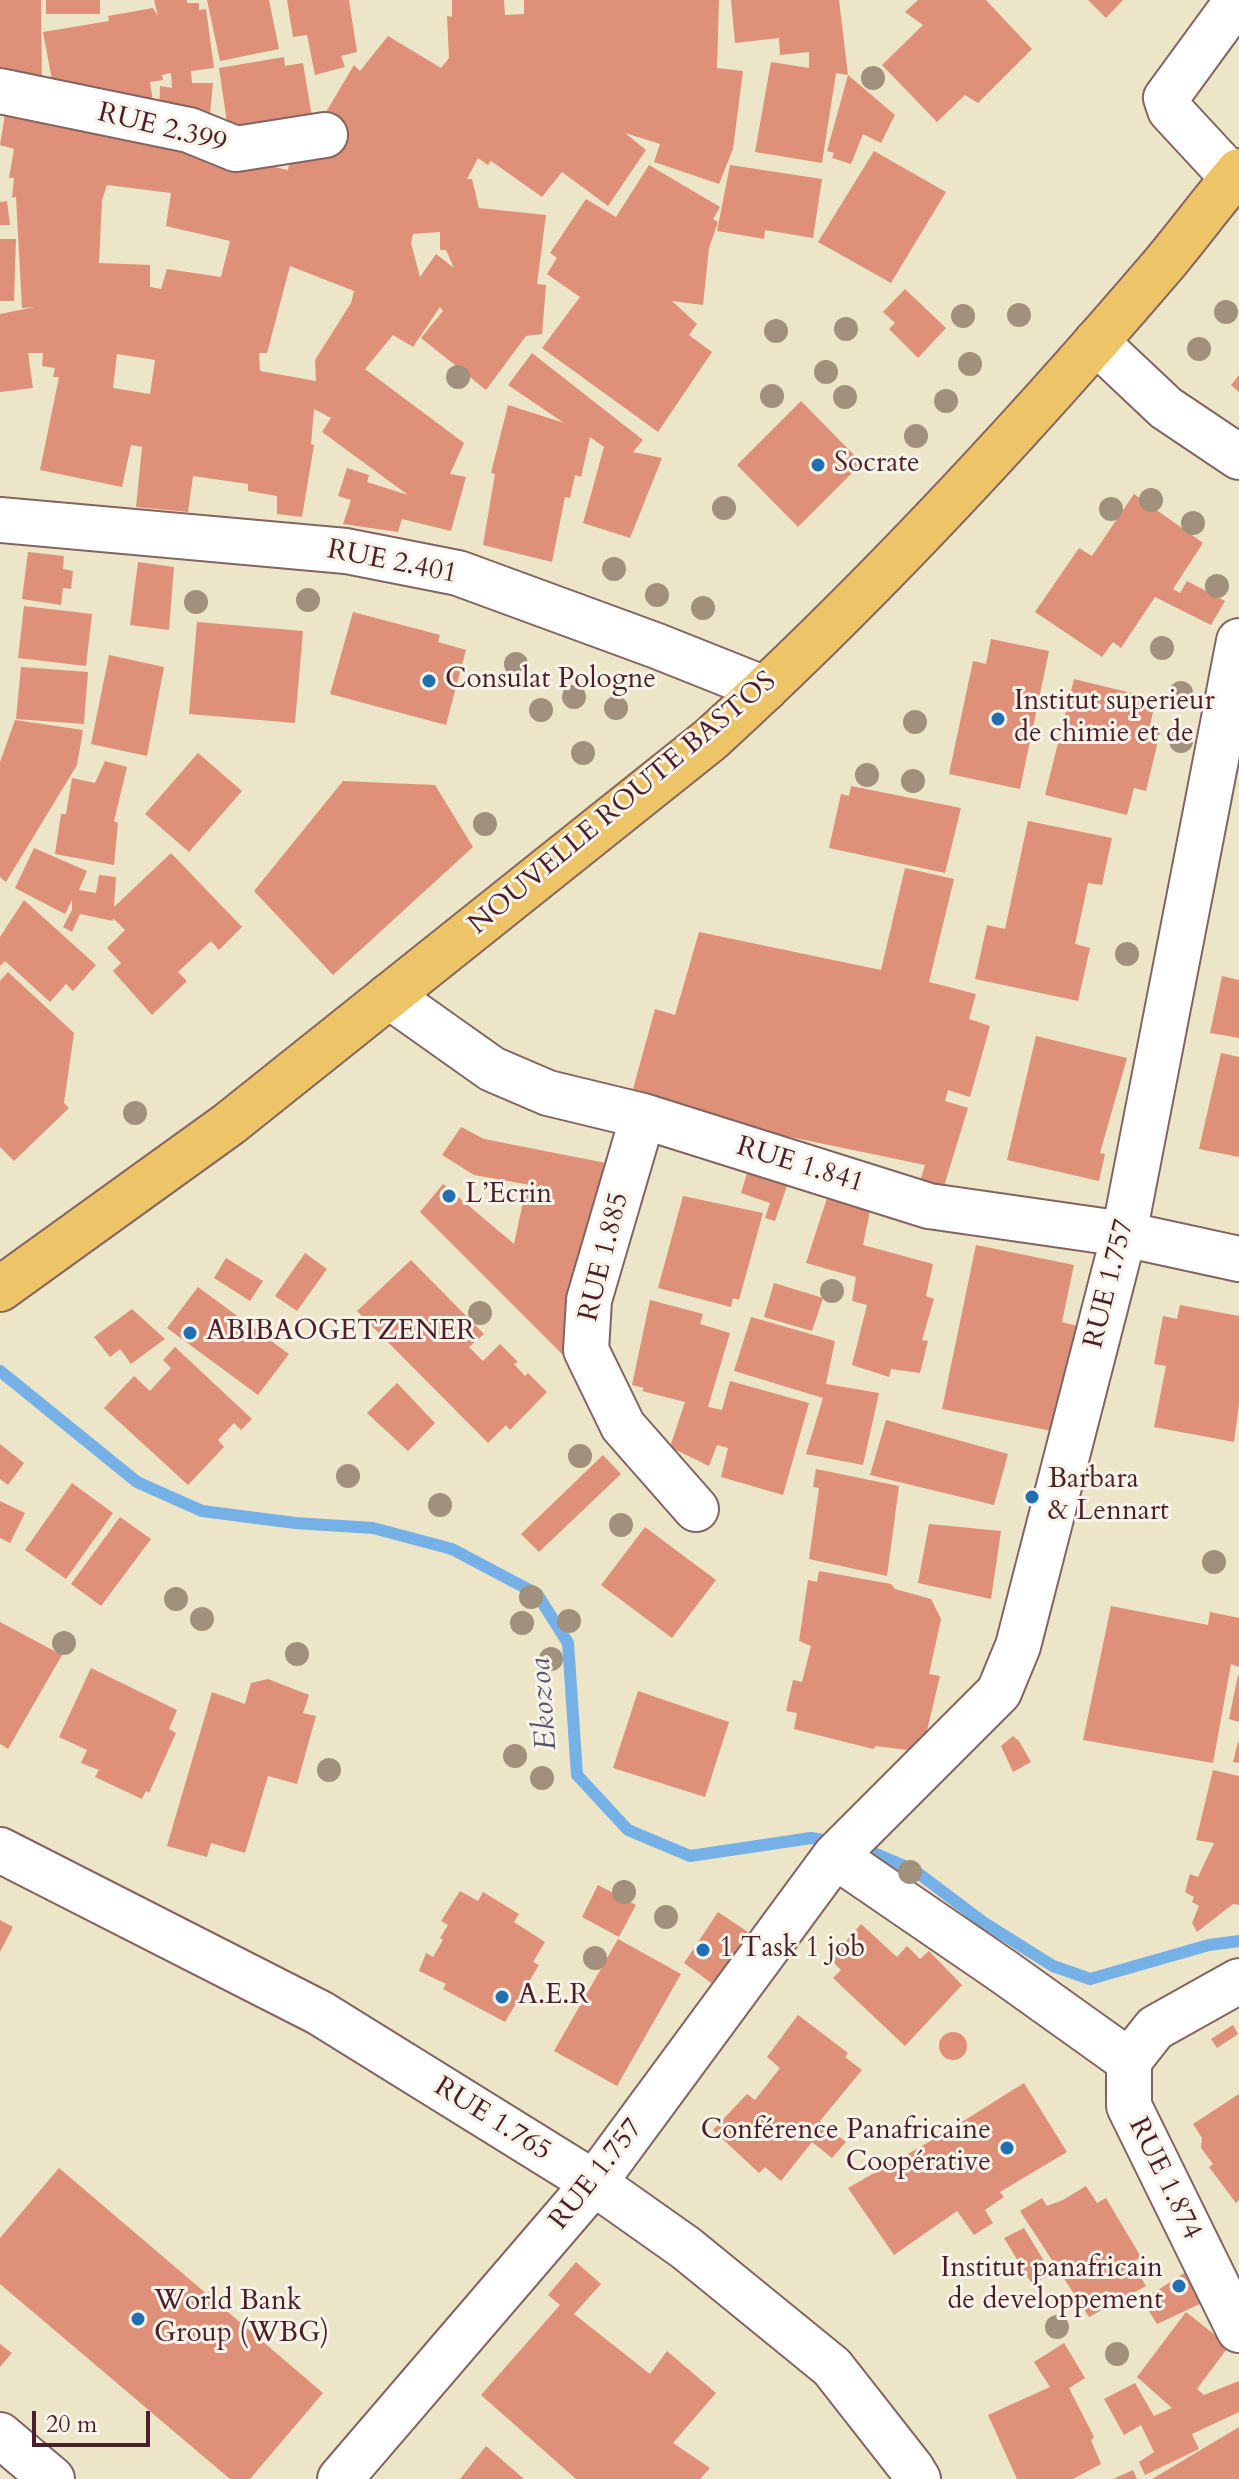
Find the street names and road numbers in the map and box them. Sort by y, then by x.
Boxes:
street label: RUE 2.399 [94,97,230,161]
street label: RUE 2.401 [324,534,460,592]
street label: NOUVELLE ROUTE BASTOS [462,665,784,943]
street label: RUE 1.841 [732,1131,868,1201]
street label: RUE 1.885 [573,1189,637,1325]
street label: RUE 1.757 [1078,1216,1142,1352]
street label: RUE 1.765 [427,2071,557,2169]
street label: RUE 1.757 [543,2113,651,2237]
street label: RUE 1.874 [1120,2113,1208,2245]

